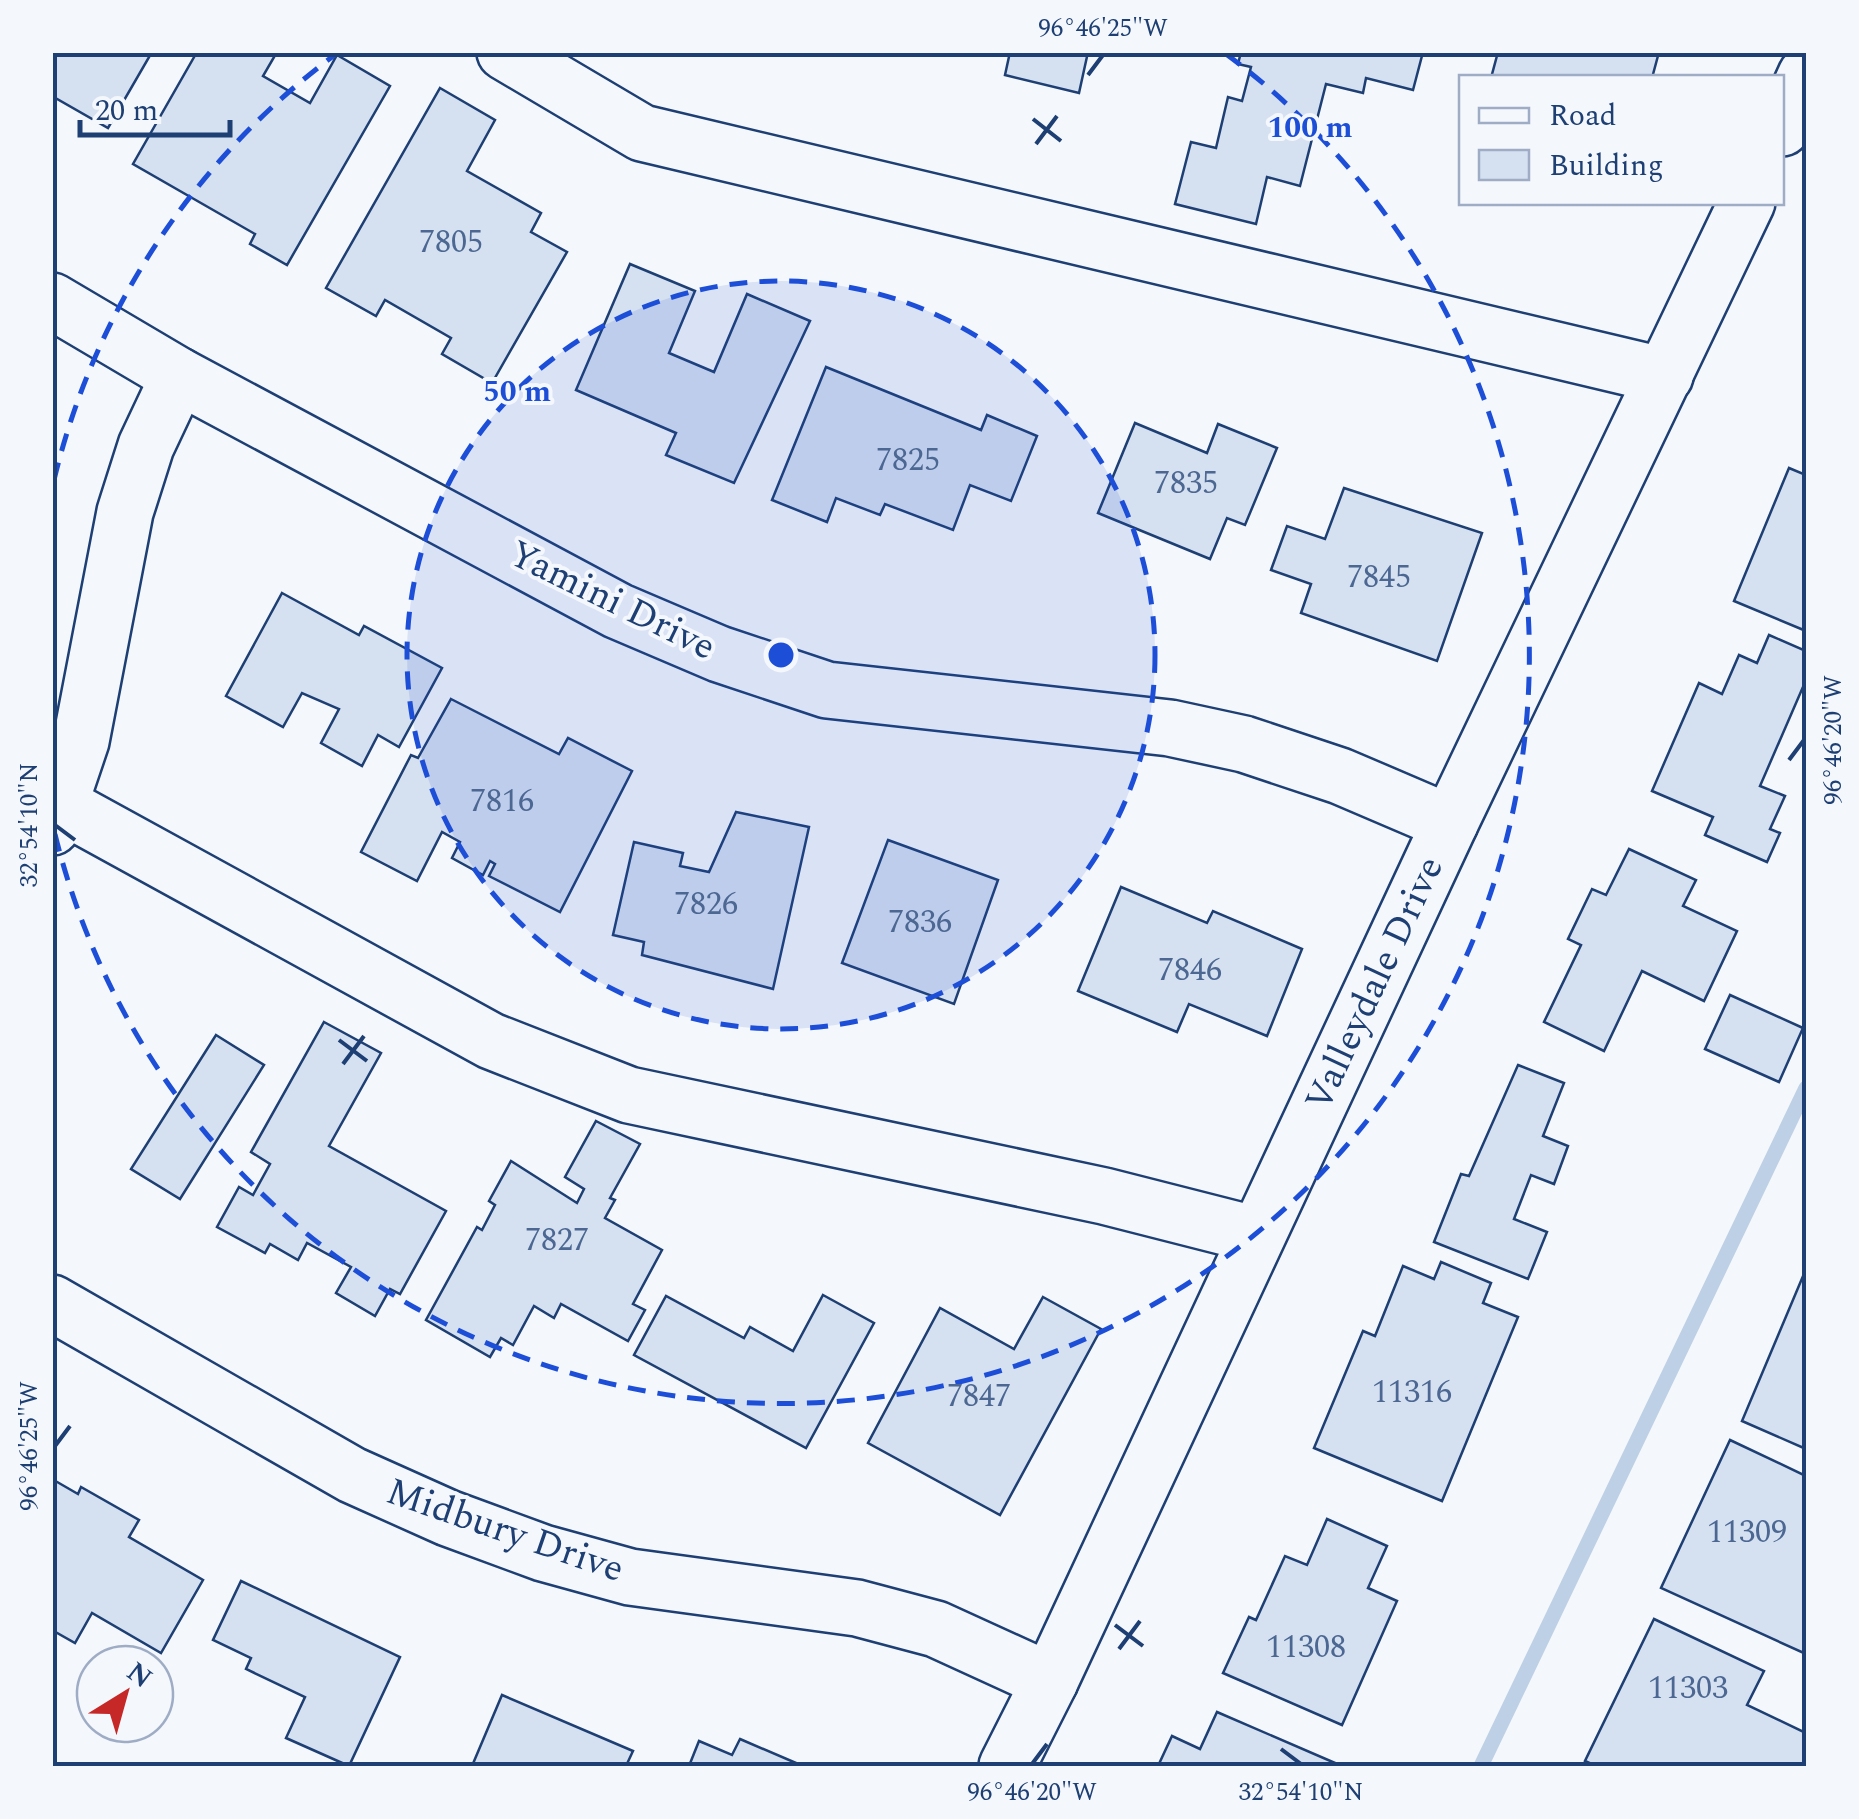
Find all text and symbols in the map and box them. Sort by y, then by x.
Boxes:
text: 96°46'25"W [1038,10,1168,48]
scale bar [80,75,230,137]
legend [1459,75,1784,205]
text: 20 m [95,88,158,134]
text: Road [1549,93,1617,139]
text: 100 m [1267,105,1353,151]
text: Building [1549,143,1664,189]
house number: 7805 [419,218,483,267]
text: 50 m [483,369,551,415]
house number: 7825 [876,436,940,485]
house number: 7835 [1154,459,1218,508]
street label: Yamini Drive [499,526,725,676]
house number: 7845 [1347,553,1411,602]
centre of rings [763,637,799,673]
text: 96°46'20"W [1815,675,1853,805]
text: 32°54'10"N [11,763,49,887]
house number: 7816 [470,777,534,826]
street label: Valleydale Drive [1291,847,1459,1121]
house number: 7826 [674,880,738,929]
house number: 7836 [888,898,952,947]
house number: 7846 [1158,946,1222,995]
house number: 7827 [525,1216,589,1265]
house number: 11316 [1372,1368,1452,1417]
house number: 7847 [947,1372,1011,1421]
text: 96°46'25"W [11,1381,49,1511]
street label: Midbury Drive [378,1463,632,1599]
house number: 11309 [1707,1508,1787,1557]
house number: 11308 [1266,1623,1346,1672]
north arrow [75,1644,175,1744]
text: N [117,1651,161,1699]
house number: 11303 [1648,1664,1728,1713]
text: 96°46'20"W [967,1774,1097,1812]
text: 32°54'10"N [1239,1774,1363,1812]

